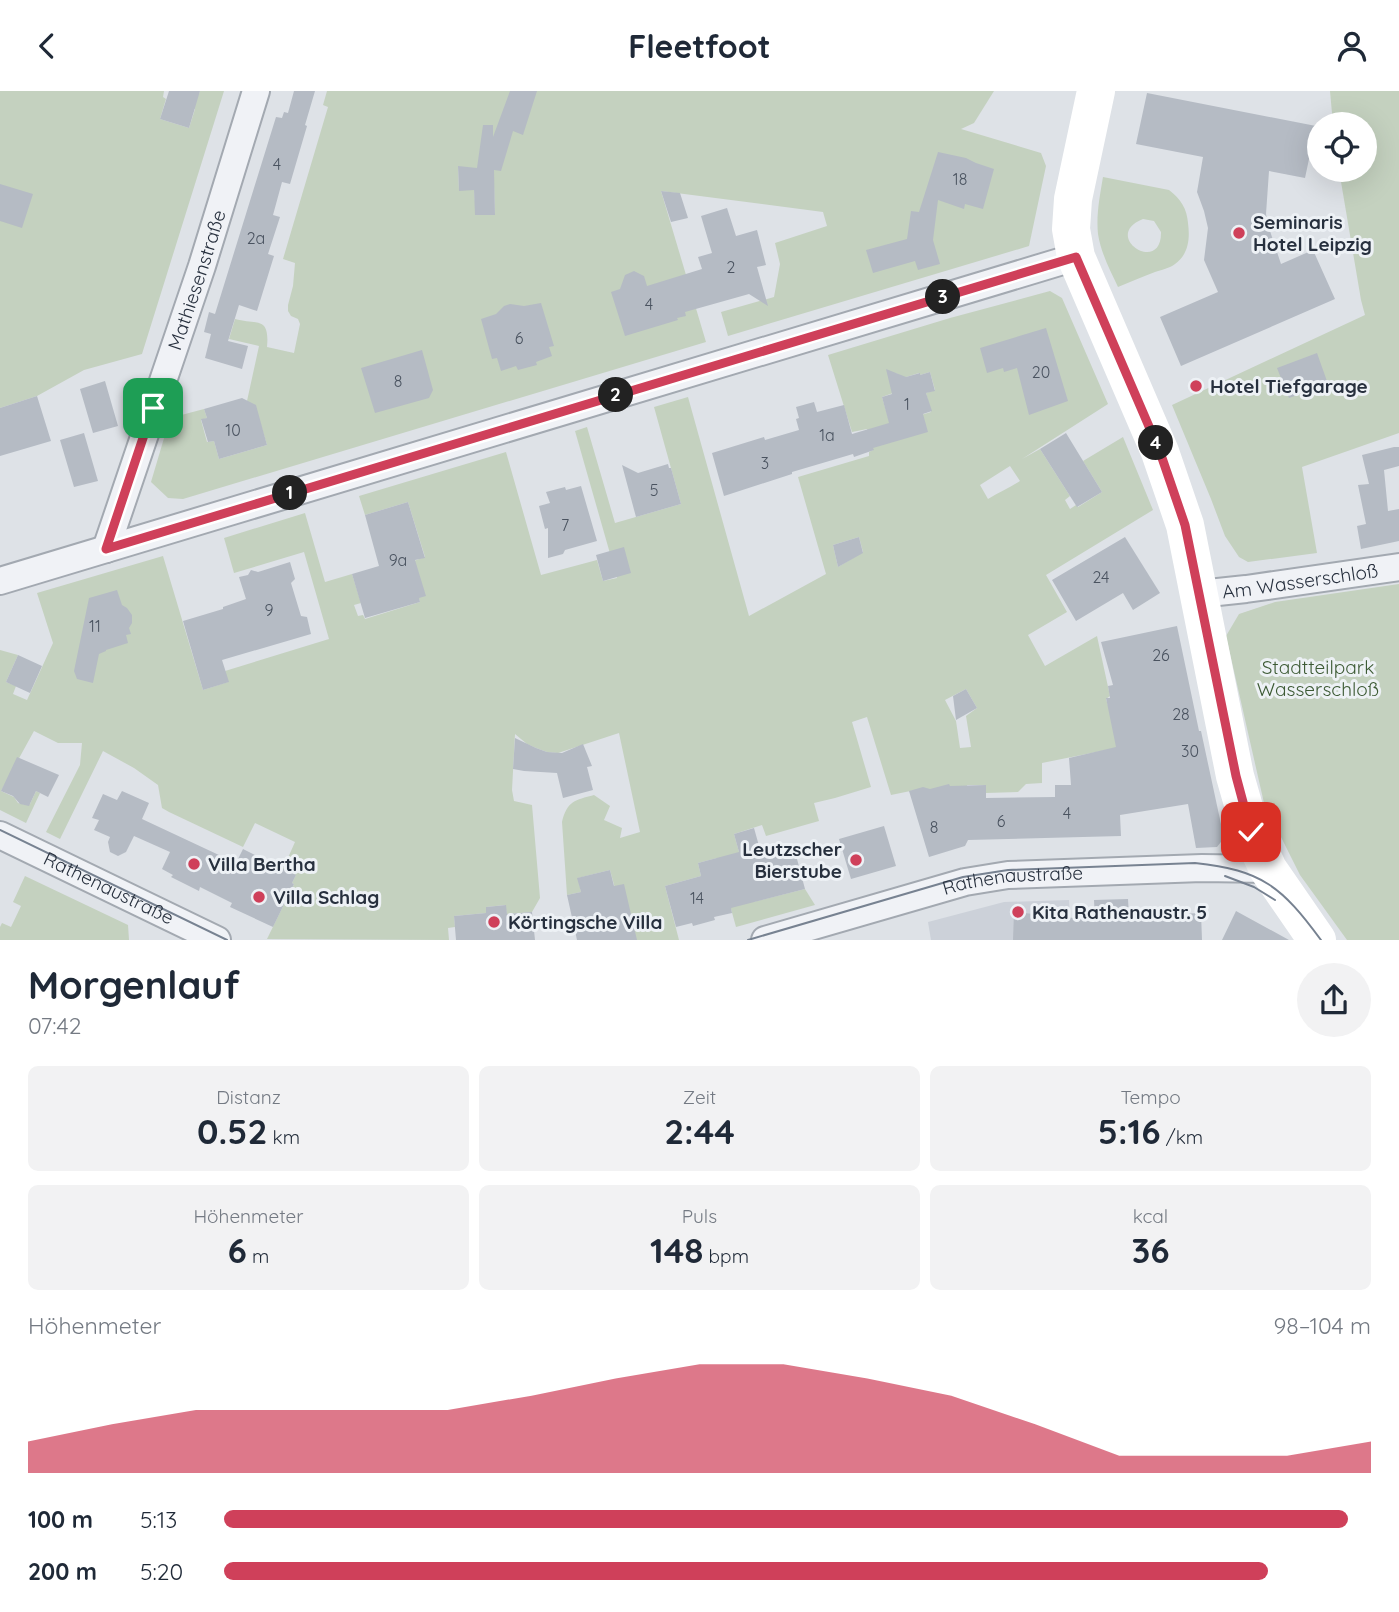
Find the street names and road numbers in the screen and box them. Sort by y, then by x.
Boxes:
street label: Mathiesenstraße [162,207,231,353]
street label: Am Wasserschloß [1221,558,1380,603]
street label: Rathenaustraße [40,846,178,929]
street label: Rathenaustraße [939,860,1083,900]

